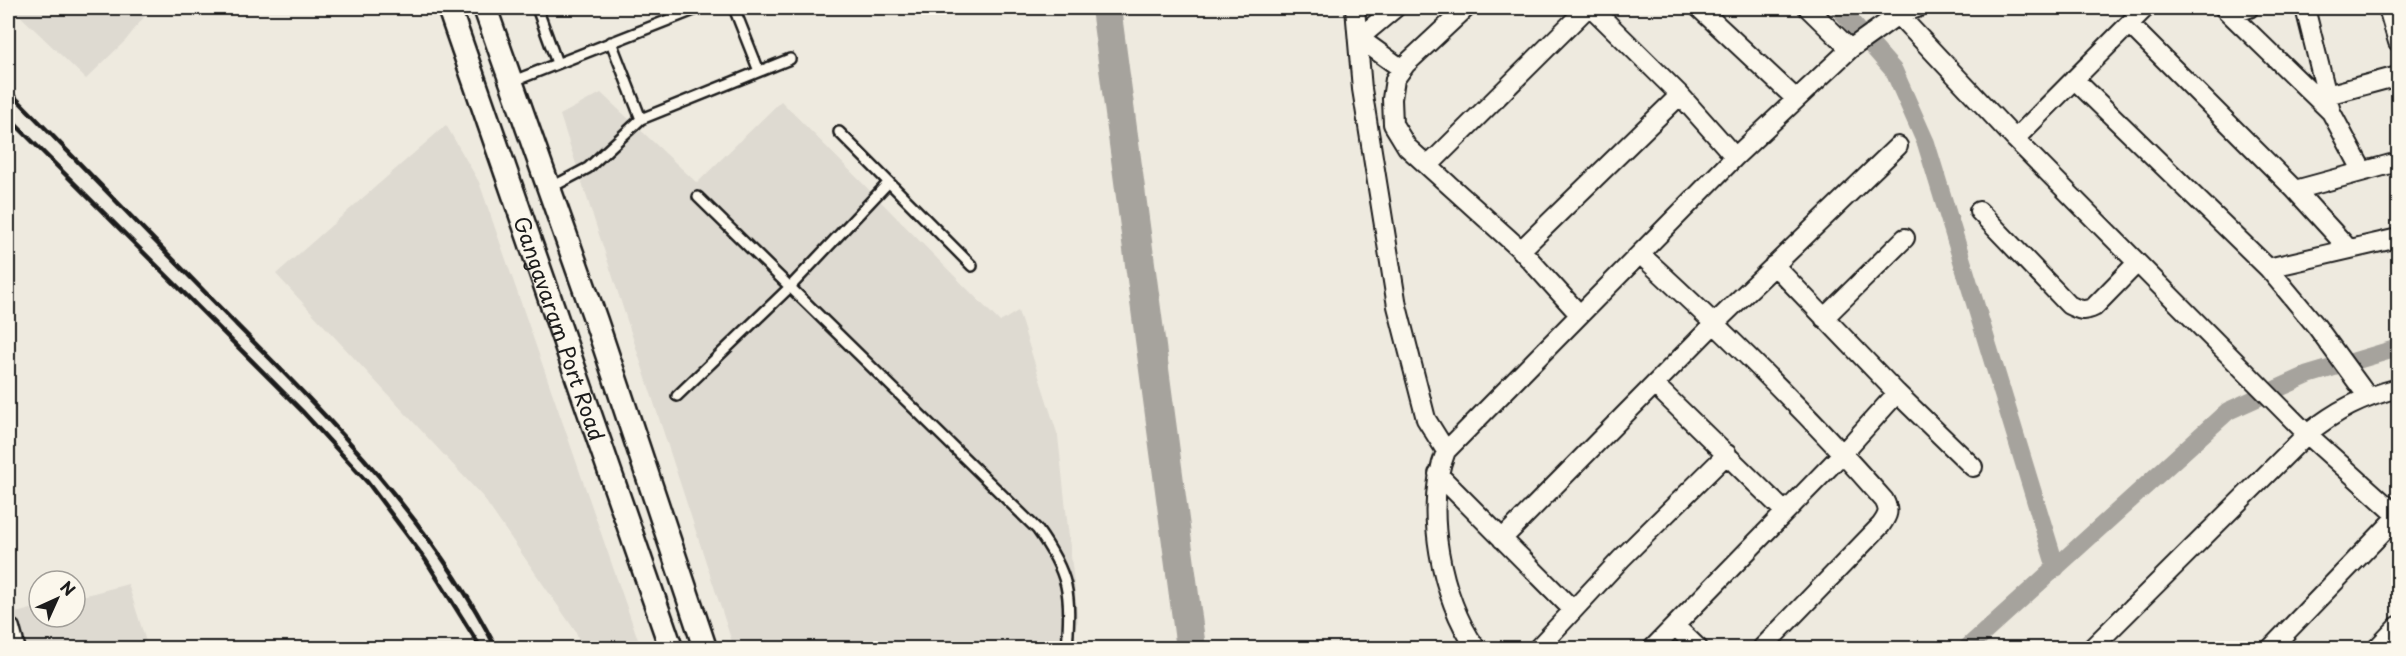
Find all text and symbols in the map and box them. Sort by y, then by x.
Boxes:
street label: Gangavaram Port Road [506,212,614,445]
north arrow [27,569,87,629]
text: N [55,575,81,601]

